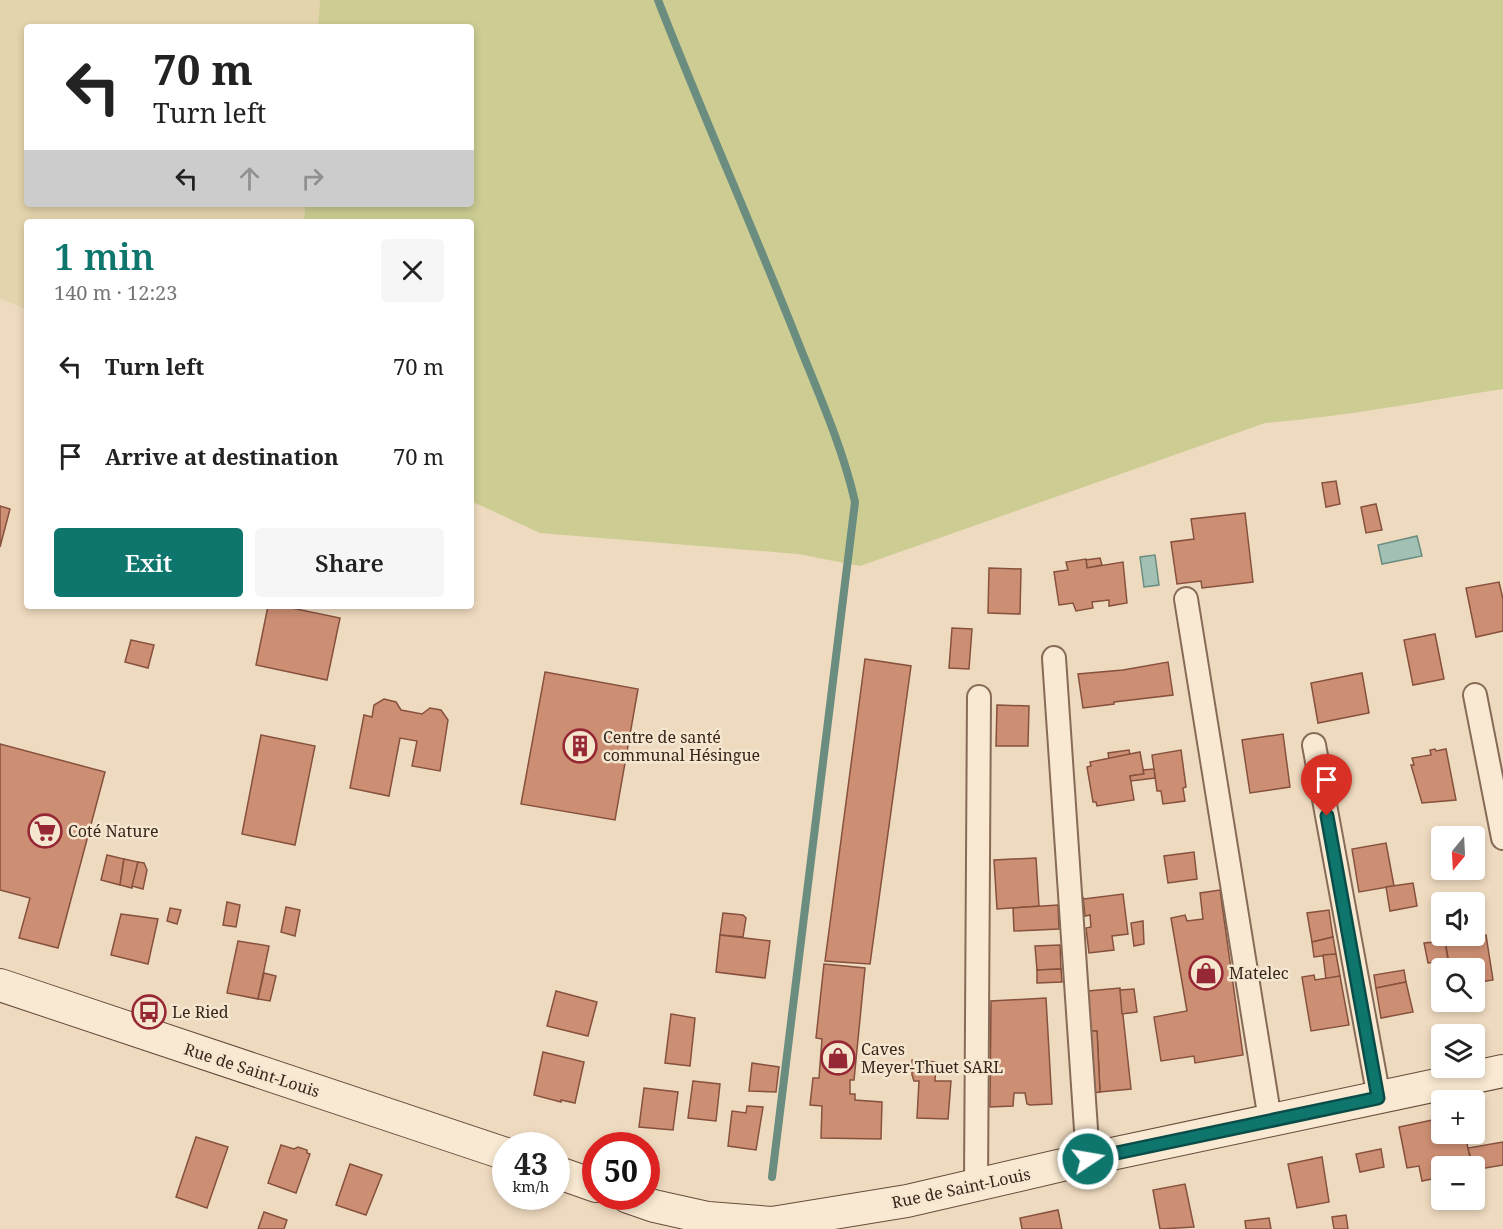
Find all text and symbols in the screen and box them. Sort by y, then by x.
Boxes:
text: 70 m [153,40,253,97]
icon: left [54,48,132,126]
text: Turn left [153,94,266,131]
icon: left [170,162,203,195]
icon: ahead [233,162,266,195]
icon: right [296,162,329,195]
text: 1 min [54,232,155,281]
button: close [381,239,444,302]
text: 140 m · 12:23 [54,279,177,306]
icon: left [54,350,87,383]
text: Turn left [105,351,204,381]
text: 70 m [393,351,444,381]
icon: arrive [54,440,87,473]
text: Arrive at destination [105,441,339,471]
text: 70 m [393,441,444,471]
button: Exit [54,528,243,597]
button: Share [255,528,444,597]
place label: Centre de santé communal Hésingue [603,726,760,766]
building icon: Centre de santé communal Hésingue [562,728,598,764]
pin [1301,754,1352,816]
icon: arrive [1310,763,1343,796]
supermarket icon: Coté Nature [27,813,63,849]
place label: Coté Nature [68,820,159,842]
north arrow [1431,826,1485,880]
map controls [1431,826,1485,1210]
button: sound [1431,892,1485,946]
shop icon: Matelec [1188,955,1224,991]
button: search [1431,958,1485,1012]
place label: Matelec [1229,962,1289,984]
bus stop icon: Le Ried [131,994,167,1030]
place label: Le Ried [172,1001,229,1023]
button: layers [1431,1024,1485,1078]
street label: Rue de Saint-Louis [181,1038,323,1102]
place label: Caves Meyer-Thuet SARL [861,1038,1003,1078]
shop icon: Caves Meyer-Thuet SARL [820,1040,856,1076]
button: + [1431,1090,1485,1144]
position arrow [1056,1127,1120,1191]
speed limit sign: 50 [582,1132,660,1210]
text: 43 [514,1143,548,1184]
button: − [1431,1156,1485,1210]
street label: Rue de Saint-Louis [890,1163,1032,1213]
text: km/h [513,1176,549,1196]

